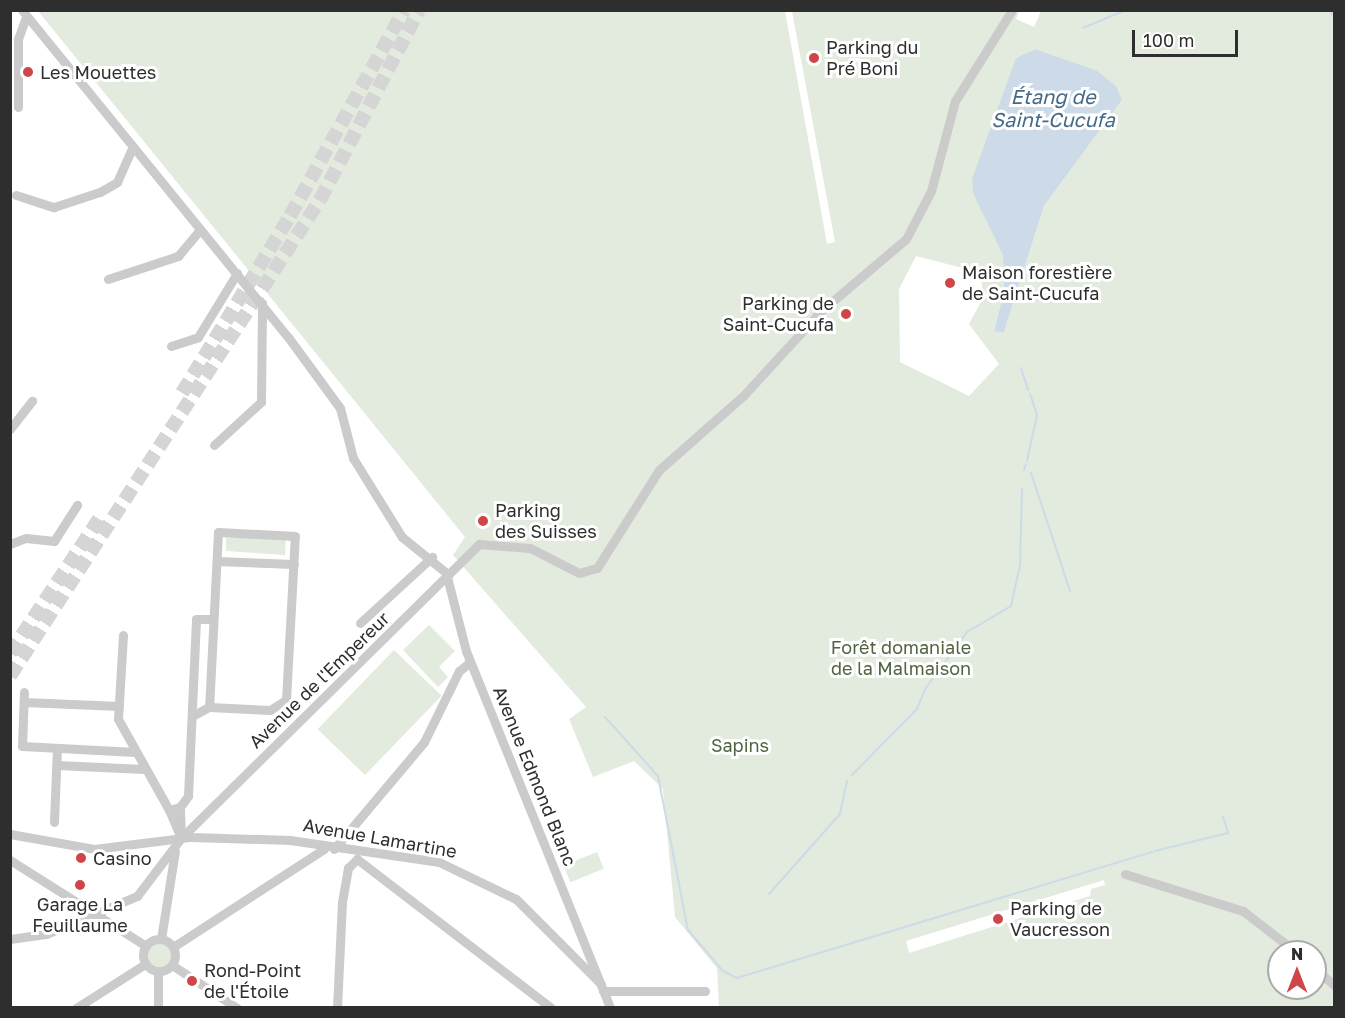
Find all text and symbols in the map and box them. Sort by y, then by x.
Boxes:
scale bar [1135,18,1242,56]
text: 100 m [1143,29,1194,51]
place label: Parking du Pré Boni [826,37,918,80]
marker: Parking du Pré Boni [807,51,821,65]
place label: Les Mouettes [40,61,156,83]
marker: Les Mouettes [21,65,35,79]
water label: Étang de Saint-Cucufa [991,84,1115,131]
place label: Maison forestière de Saint-Cucufa [962,262,1112,304]
marker: Maison forestière de Saint-Cucufa [943,276,957,290]
place label: Parking de Saint-Cucufa [723,293,834,336]
marker: Parking de Saint-Cucufa [839,307,853,321]
place label: Parking des Suisses [495,500,597,542]
marker: Parking des Suisses [476,514,490,528]
street label: Avenue de l'Empereur [244,607,394,753]
park label: Forêt domaniale de la Malmaison [831,637,971,680]
street label: Avenue Edmond Blanc [489,683,581,869]
park label: Sapins [711,734,769,756]
street label: Avenue Lamartine [301,814,459,862]
place label: Casino [93,847,152,869]
marker: Casino [74,851,88,865]
marker: Garage La Feuillaume [73,878,87,892]
place label: Garage La Feuillaume [32,894,128,936]
place label: Parking de Vaucresson [1010,898,1110,940]
marker: Parking de Vaucresson [991,912,1005,926]
north arrow [1267,940,1327,1000]
text: N [1291,944,1303,964]
place label: Rond-Point de l'Étoile [204,960,301,1002]
marker: Rond-Point de l'Étoile [185,974,199,988]

